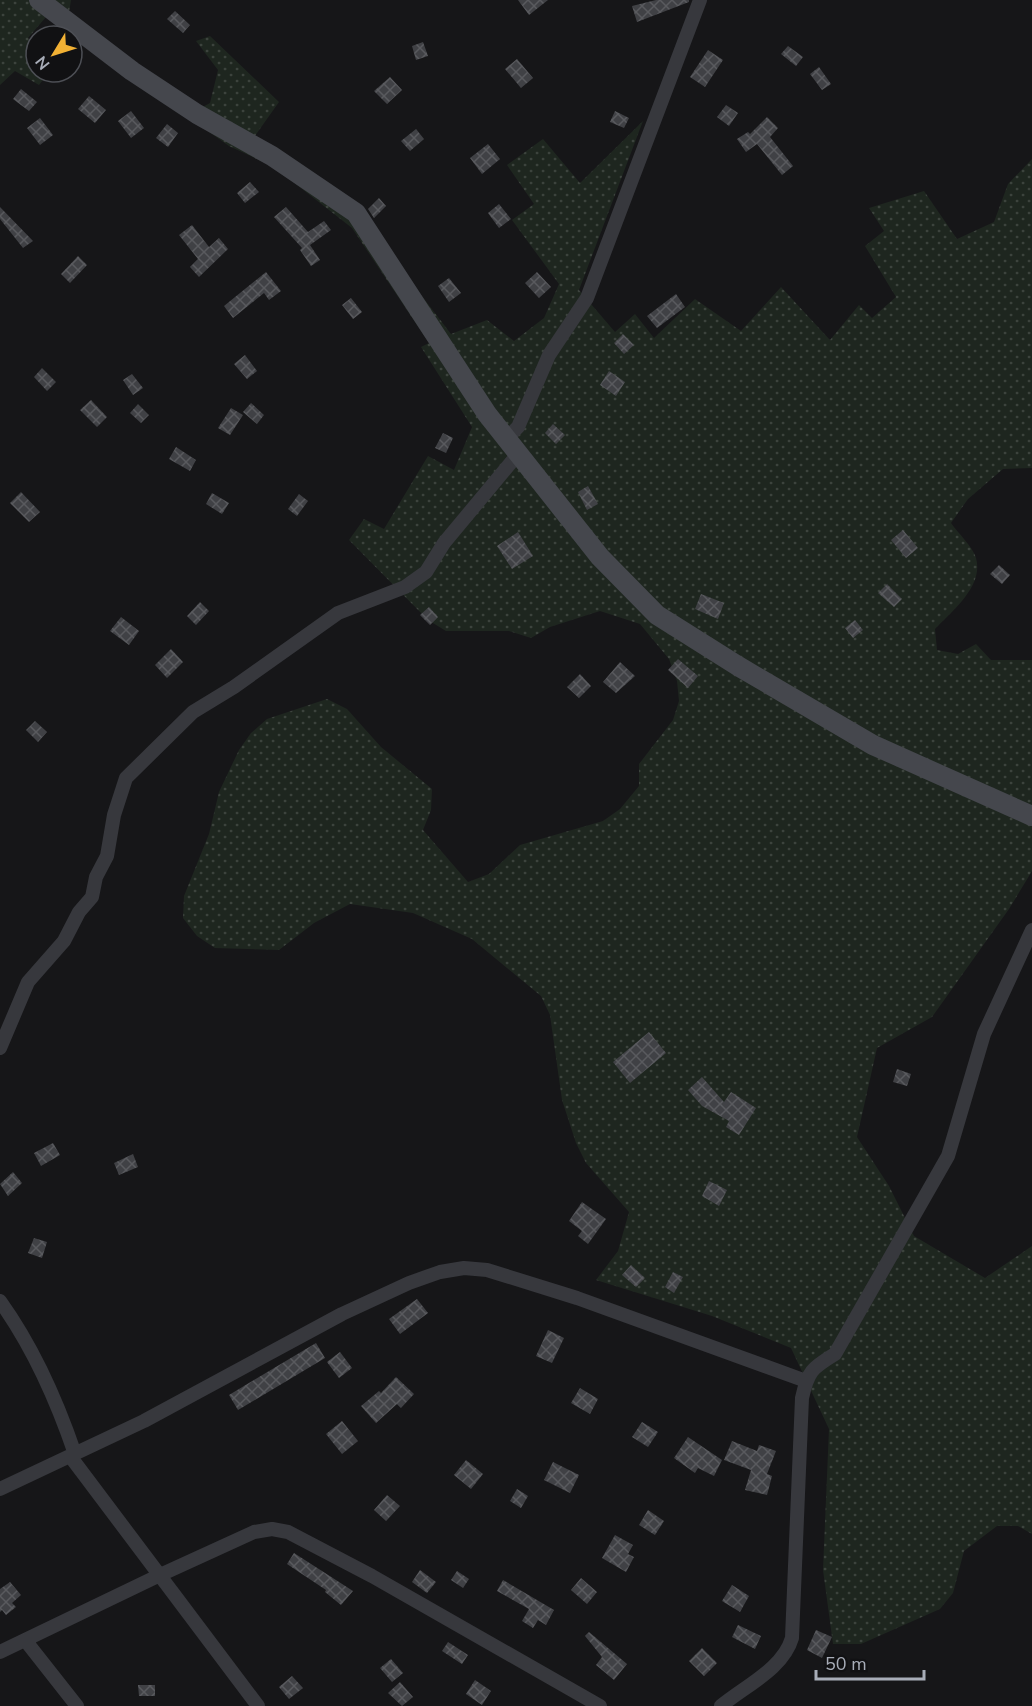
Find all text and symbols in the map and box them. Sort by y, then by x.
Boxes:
north arrow [24,24,84,84]
text: N [31,51,55,74]
scale bar [816,1643,924,1681]
text: 50 m [825,1652,867,1676]

